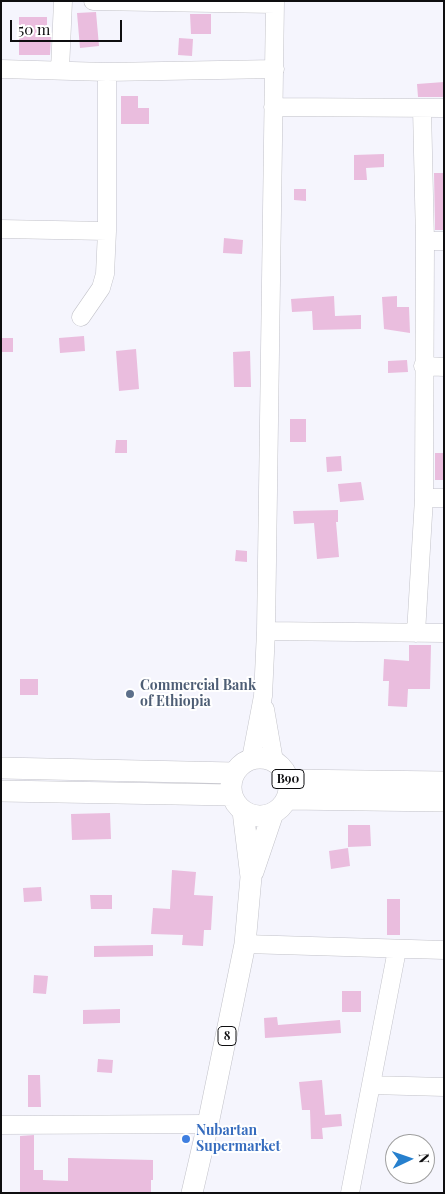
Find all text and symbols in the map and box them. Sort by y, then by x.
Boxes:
scale bar [12,10,125,42]
text: 50 m [18,19,50,39]
place label: Commercial Bank of Ethiopia [140,678,256,710]
marker: Commercial Bank of Ethiopia [124,688,136,700]
road number: B90 [272,770,304,789]
road number: 8 [218,1026,236,1046]
place label: Nubartan Supermarket [196,1123,281,1156]
marker: Nubartan Supermarket [180,1133,192,1145]
north arrow [385,1134,435,1184]
text: N [415,1153,434,1164]

